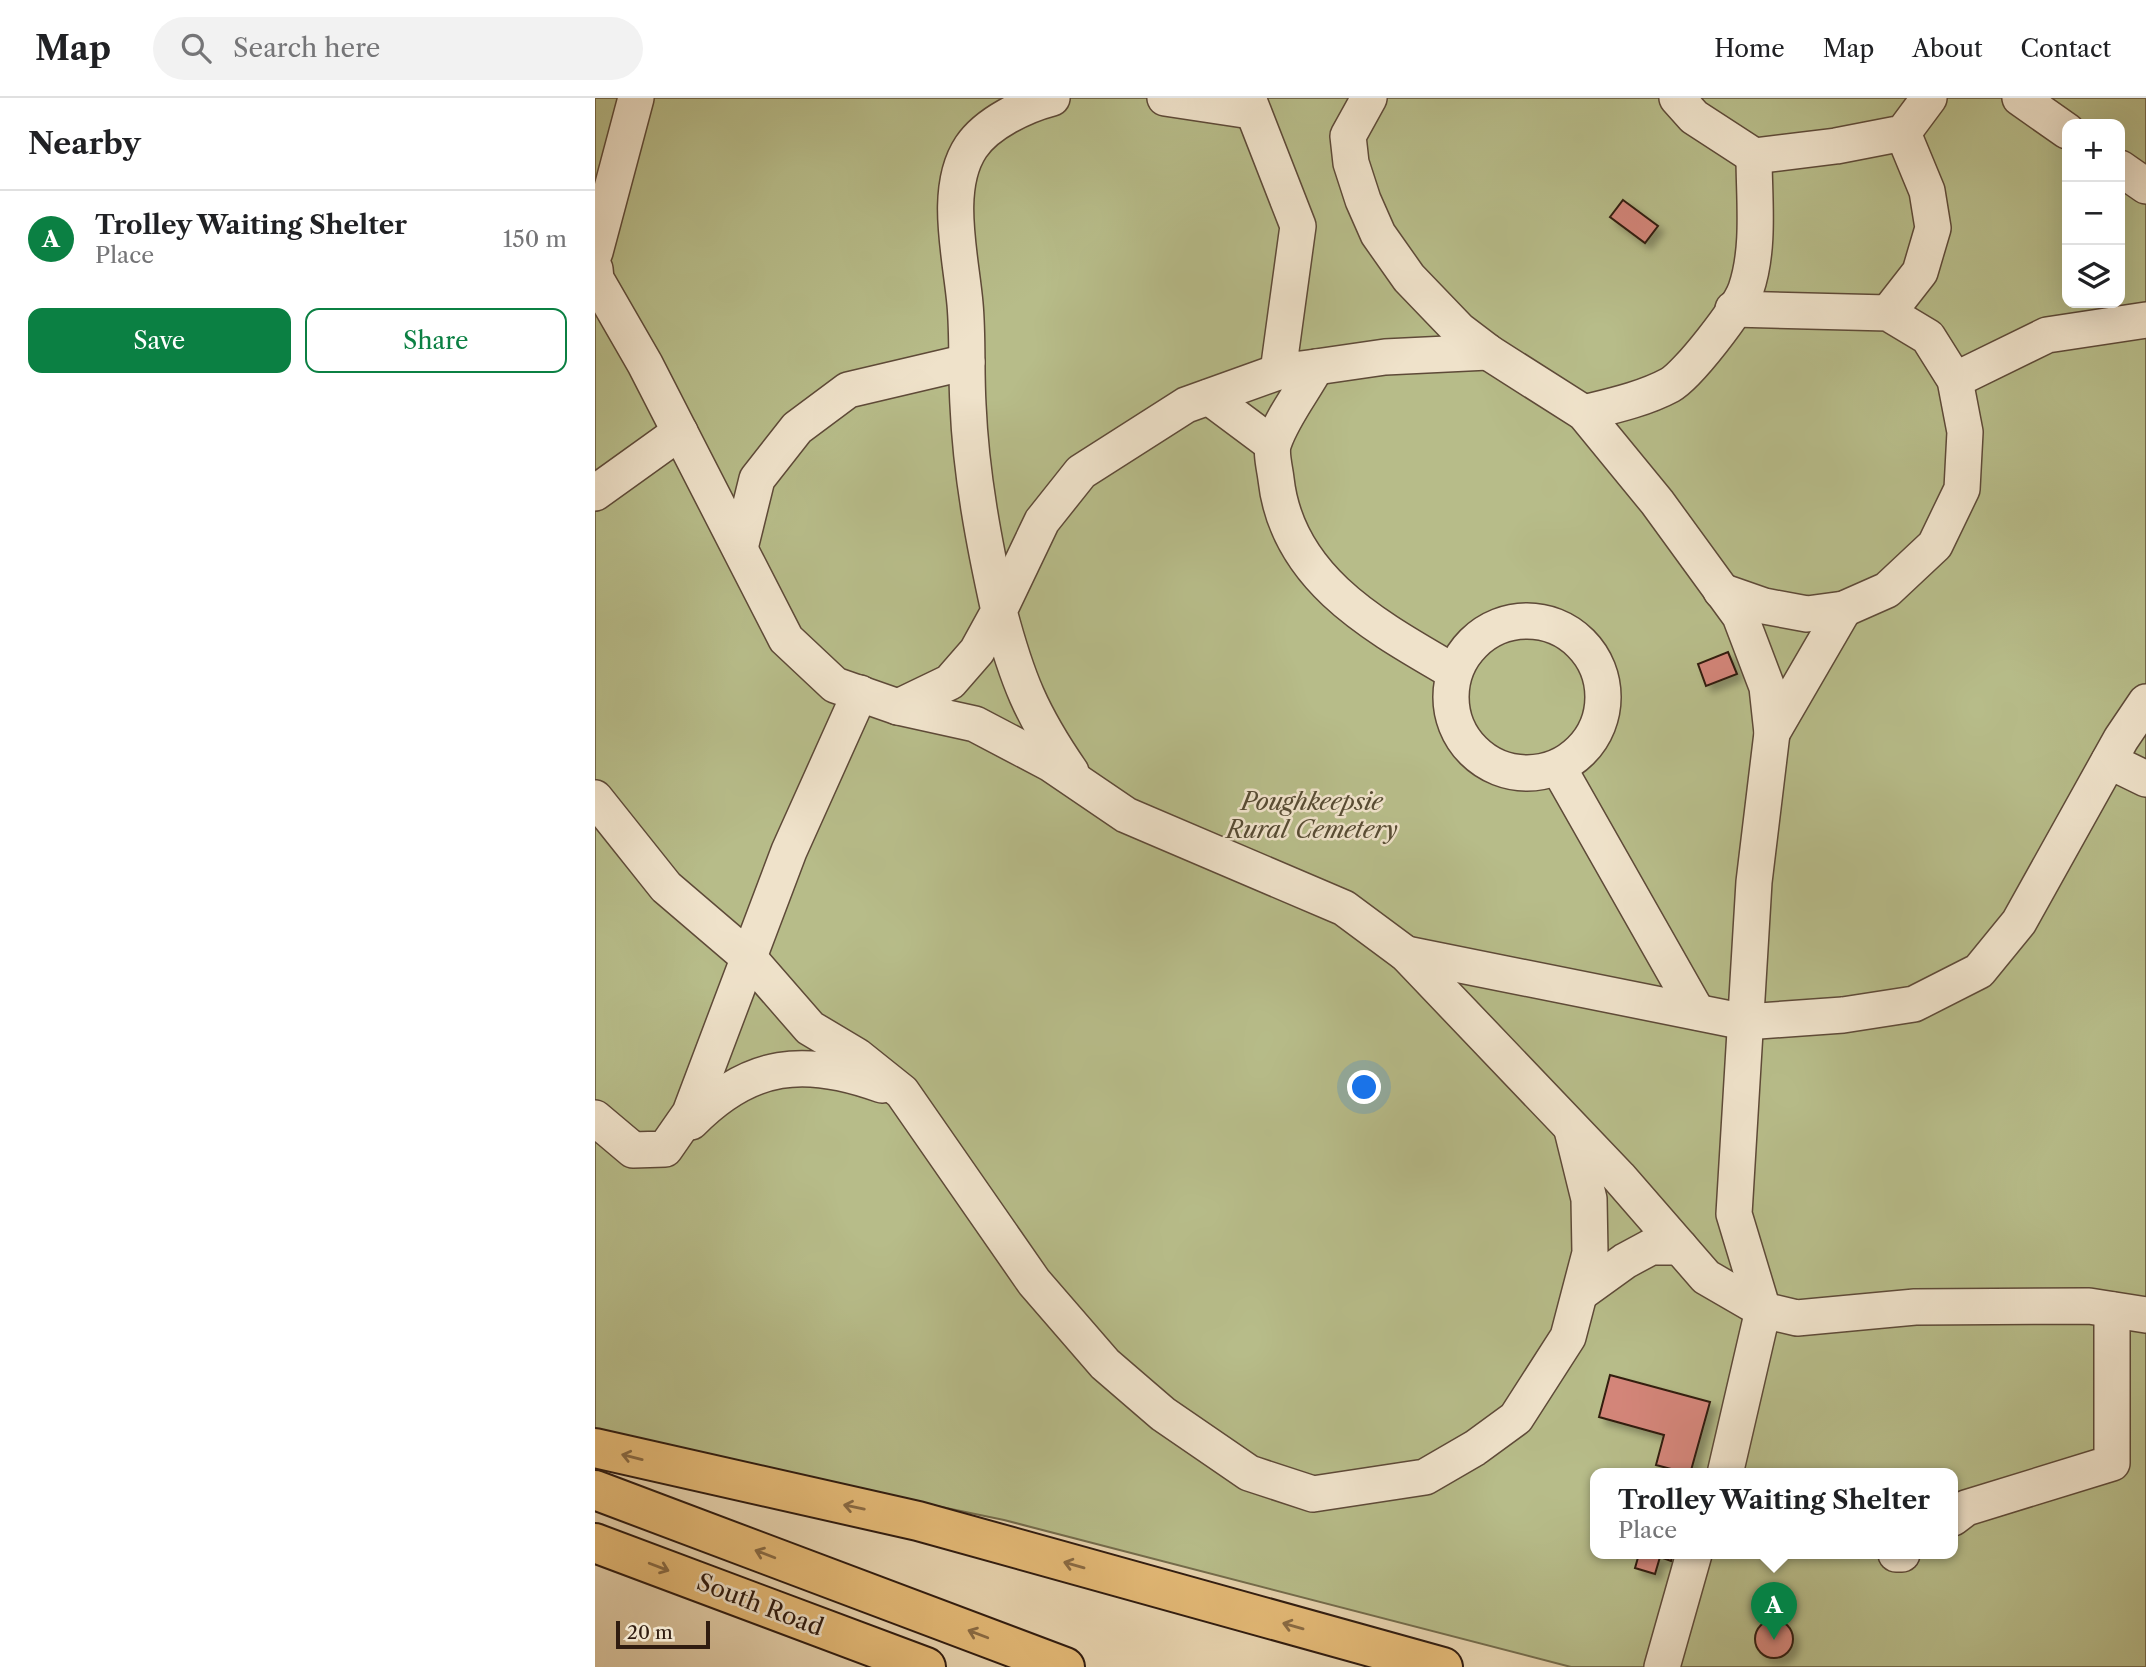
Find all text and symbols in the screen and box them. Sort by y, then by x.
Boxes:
search box [153,17,643,80]
text: Map [35,28,111,69]
icon: search [177,29,215,67]
text: Search here [233,32,380,64]
text: Home [1714,34,1785,63]
text: Map [1823,34,1874,63]
text: About [1912,34,1983,63]
text: Contact [2021,34,2111,63]
map controls [2062,119,2125,308]
button: + [2062,119,2125,182]
text: Nearby [28,125,141,162]
button: − [2062,182,2125,245]
text: Trolley Waiting Shelter [95,209,407,241]
text: A [42,225,60,253]
text: 150 m [503,225,567,253]
text: Place [95,241,154,269]
button: layers [2062,245,2125,308]
button: Save [28,308,291,373]
button: Share [305,308,567,373]
park label: Poughkeepsie Rural Cemetery [1224,787,1398,844]
your location [1347,1070,1381,1104]
one-way arrow [621,1450,644,1463]
popup [1590,1468,1958,1559]
text: Trolley Waiting Shelter [1618,1484,1930,1516]
one-way arrow [843,1500,866,1513]
text: Place [1618,1516,1677,1544]
one-way arrow [755,1546,776,1559]
one-way arrow [1063,1557,1085,1570]
one-way arrow [647,1562,669,1574]
street label: South Road [693,1567,828,1642]
pin: A [1751,1582,1797,1640]
scale bar [616,1618,711,1650]
one-way arrow [1282,1619,1305,1632]
text: 20 m [627,1621,673,1644]
one-way arrow [967,1627,989,1640]

